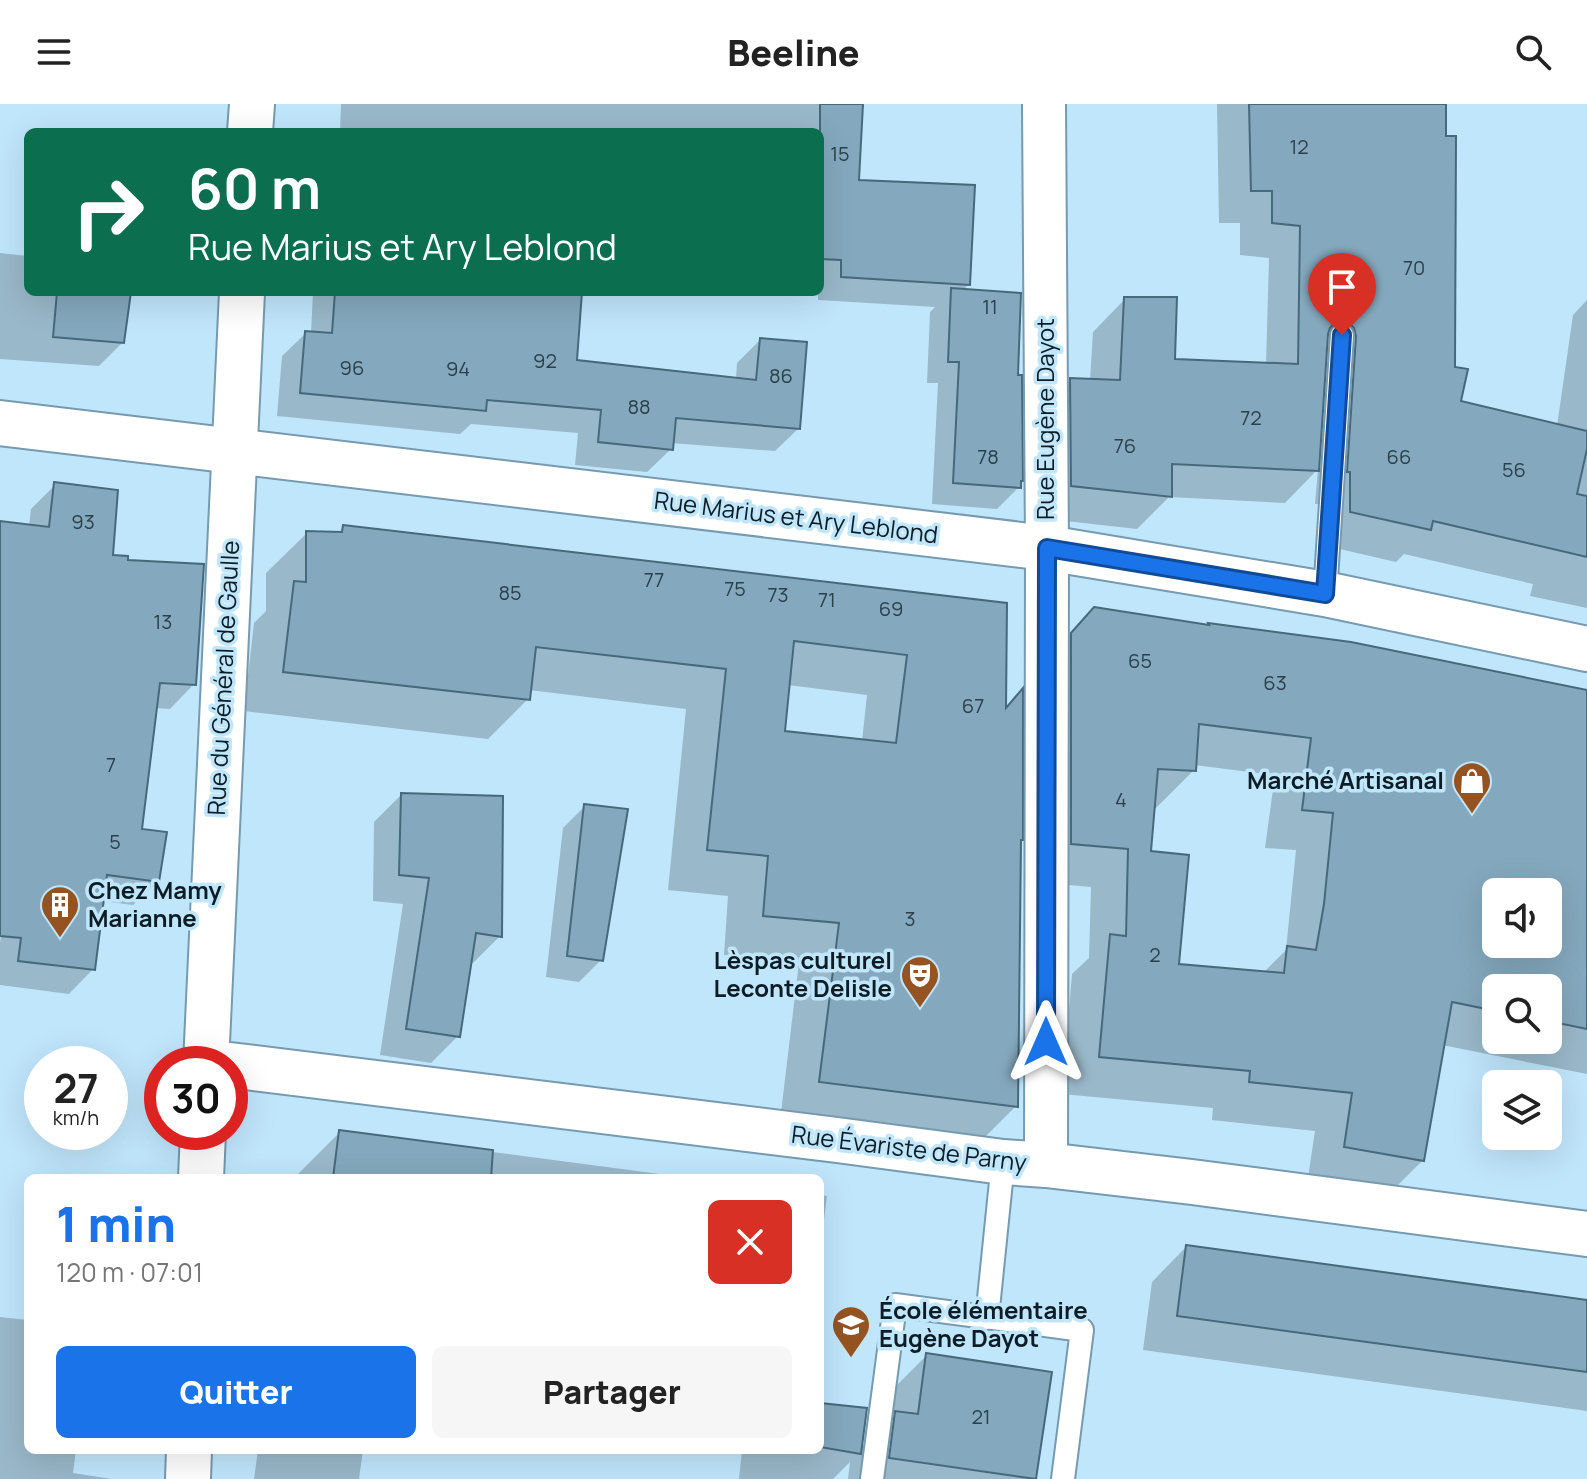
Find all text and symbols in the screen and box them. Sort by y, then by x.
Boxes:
text: Beeline [727,28,860,77]
icon: menu [32,30,76,74]
icon: search [1511,30,1555,74]
house number: 12 [1289,133,1309,160]
house number: 15 [830,140,850,167]
text: 60 m [188,149,321,226]
icon: right [56,160,160,264]
text: Rue Marius et Ary Leblond [188,222,617,271]
pin [1308,253,1376,335]
house number: 70 [1403,254,1425,281]
icon: arrive [1320,265,1364,309]
house number: 11 [982,293,998,320]
street label: Rue Eugène Dayot [1028,318,1061,520]
house number: 92 [533,347,557,374]
house number: 96 [340,354,364,381]
house number: 94 [446,355,470,382]
house number: 86 [769,362,793,389]
house number: 88 [627,393,651,420]
house number: 72 [1240,404,1262,431]
house number: 76 [1114,432,1136,459]
house number: 78 [977,443,999,470]
house number: 66 [1387,443,1411,470]
house number: 56 [1502,456,1526,483]
street label: Rue Marius et Ary Leblond [652,483,940,550]
house number: 93 [71,508,95,535]
street label: Rue du Général de Gaulle [199,540,246,816]
house number: 77 [644,566,664,593]
house number: 75 [724,575,746,602]
house number: 85 [498,579,522,606]
house number: 73 [767,581,789,608]
house number: 71 [818,586,836,613]
house number: 69 [879,595,903,622]
house number: 13 [154,608,172,635]
house number: 65 [1128,647,1152,674]
house number: 63 [1263,669,1287,696]
house number: 67 [962,692,984,719]
house number: 7 [106,751,116,778]
shop icon: Marché Artisanal [1451,760,1493,815]
place label: Marché Artisanal [1247,763,1444,796]
house number: 4 [1115,786,1127,813]
house number: 5 [109,828,121,855]
place label: Chez Mamy Marianne [88,873,222,934]
map controls [1482,878,1562,1150]
button: sound [1482,878,1562,958]
building icon: Chez Mamy Marianne [39,884,81,939]
house number: 3 [904,905,916,932]
house number: 2 [1149,941,1161,968]
place label: Lèspas culturel Leconte Delisle [714,943,892,1004]
theatre icon: Lèspas culturel Leconte Delisle [899,954,941,1009]
button: search [1482,974,1562,1054]
position arrow [1004,1000,1088,1084]
speed limit sign: 30 [144,1046,248,1150]
text: 27 [53,1060,99,1115]
button: layers [1482,1070,1562,1150]
text: km/h [53,1104,99,1131]
street label: Rue Évariste de Parny [790,1117,1029,1178]
text: 1 min [56,1191,176,1256]
button: close [708,1200,792,1284]
text: 120 m · 07:01 [56,1254,203,1290]
place label: École élémentaire Eugène Dayot [879,1293,1088,1354]
school or university icon: École élémentaire Eugène Dayot [830,1304,872,1359]
button: Quitter [56,1346,416,1438]
button: Partager [432,1346,792,1438]
house number: 21 [971,1403,991,1430]

